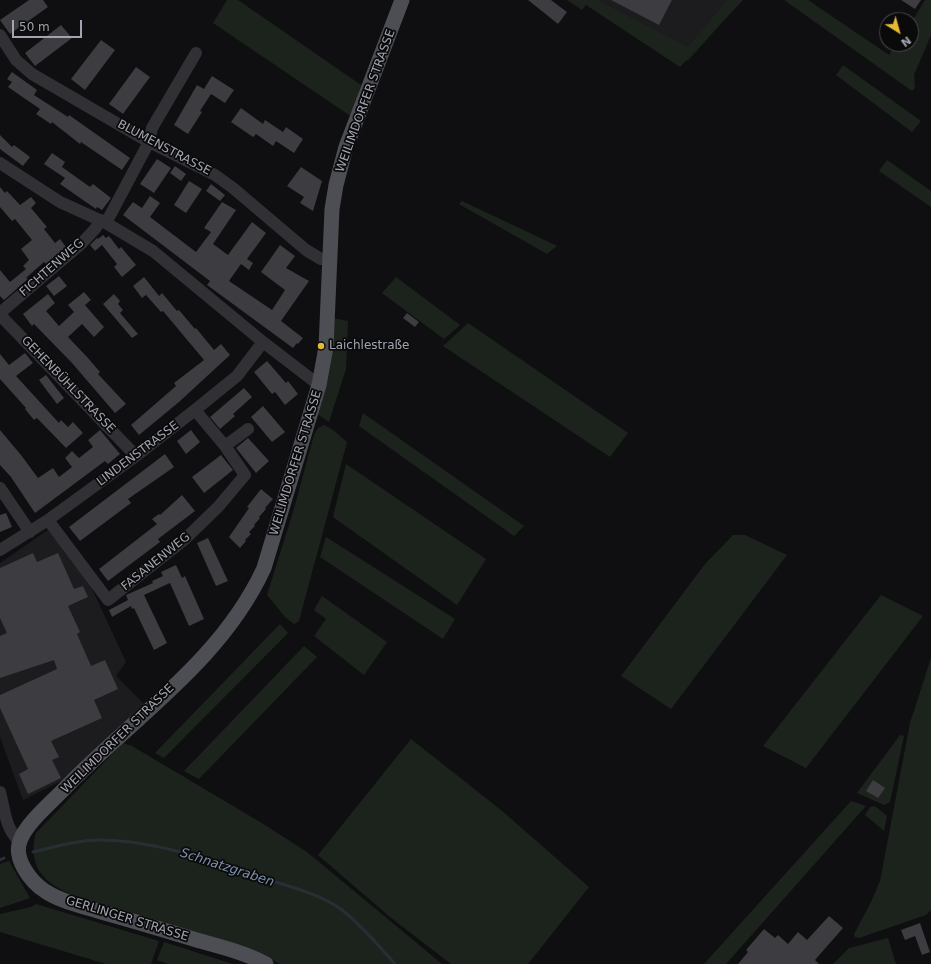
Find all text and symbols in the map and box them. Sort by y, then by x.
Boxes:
scale bar [14,12,84,38]
north arrow [879,12,919,52]
text: 50 m [19,20,50,34]
street label: WEILIMDORFER STRASSE [333,28,399,174]
text: N [898,33,914,49]
street label: BLUMENSTRASSE [115,117,213,179]
street label: FICHTENWEG [17,236,87,300]
street label: GEHENBÜHLSTRASSE [18,334,118,436]
place label: Laichlestraße [329,339,409,353]
marker: Laichlestraße [316,341,326,351]
street label: WEILIMDORFER STRASSE [267,389,325,537]
street label: LINDENSTRASSE [94,419,182,489]
street label: FASANENWEG [119,530,193,594]
street label: WEILIMDORFER STRASSE [59,681,177,797]
water label: Schnatzgraben [178,845,276,891]
street label: GERLINGER STRASSE [64,894,190,944]

